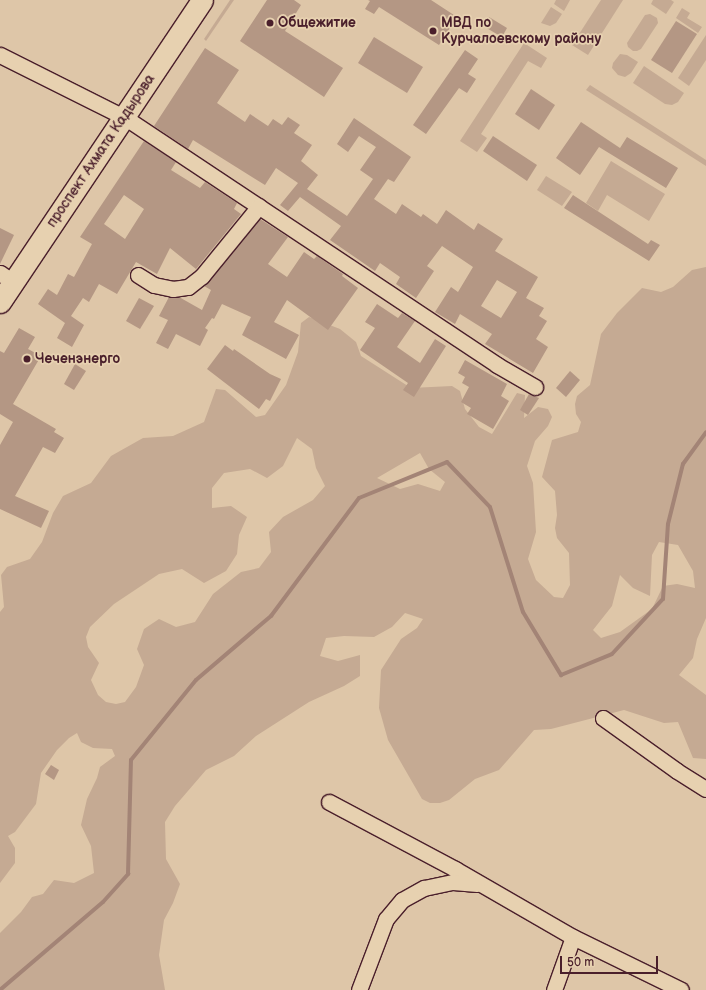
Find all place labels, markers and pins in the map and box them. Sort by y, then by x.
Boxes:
place label: Общежитие [278,15,356,31]
place label: МВД по Курчалоевскому району [441,15,601,48]
marker: Общежитие [265,18,275,28]
marker: МВД по Курчалоевскому району [428,26,438,36]
place label: Чеченэнерго [35,351,120,367]
marker: Чеченэнерго [22,354,32,364]

